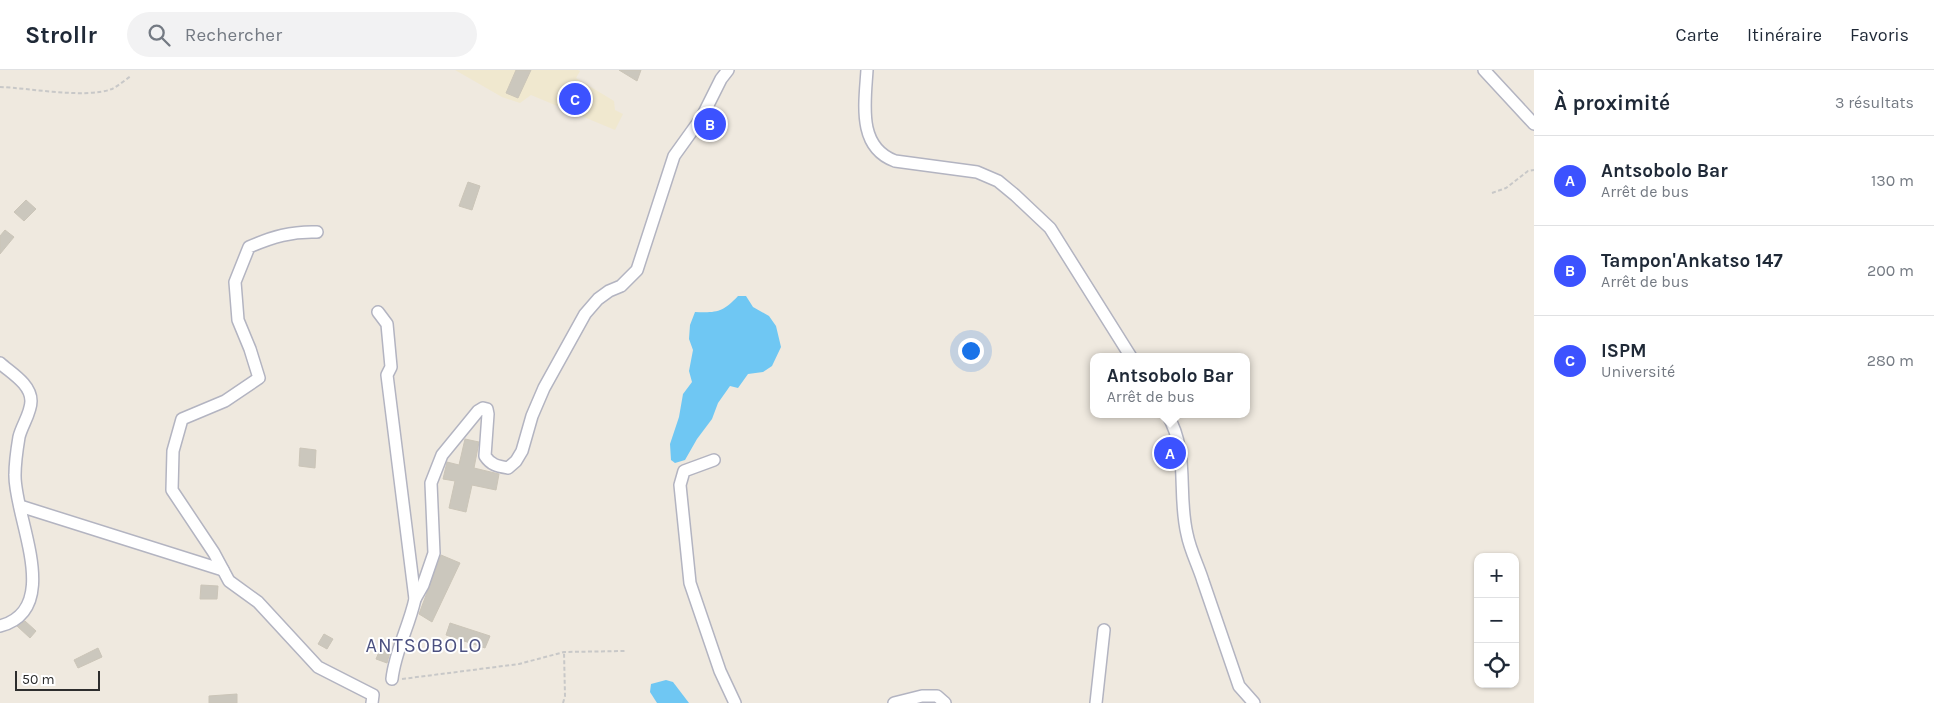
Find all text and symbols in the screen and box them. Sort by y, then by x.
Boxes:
search box [127,12,477,57]
text: Strollr [25,21,97,49]
icon: search [145,21,173,49]
text: Rechercher [185,24,282,46]
text: Carte [1676,24,1719,46]
text: Itinéraire [1747,24,1822,46]
text: Favoris [1850,24,1909,46]
pin: C [559,80,591,118]
text: À proximité [1554,91,1670,115]
text: 3 résultats [1835,93,1914,112]
pin: B [694,105,726,143]
text: Antsobolo Bar [1601,160,1728,182]
text: A [1565,171,1575,190]
text: 130 m [1871,171,1914,190]
text: Arrêt de bus [1601,182,1689,201]
text: Tampon'Ankatso 147 [1601,250,1783,272]
text: B [1565,261,1575,280]
text: 200 m [1867,261,1914,280]
text: Arrêt de bus [1601,272,1689,291]
your location [958,338,984,364]
text: ISPM [1601,340,1647,362]
text: C [1565,351,1575,370]
text: 280 m [1867,351,1914,370]
popup [1090,353,1250,418]
text: Université [1601,362,1675,381]
text: Antsobolo Bar [1107,365,1233,387]
text: Arrêt de bus [1107,387,1195,406]
pin: A [1154,434,1186,472]
map controls [1474,553,1519,688]
button: + [1474,553,1519,598]
button: − [1474,598,1519,643]
district label: ANTSOBOLO [366,634,482,657]
button: locate [1474,643,1519,688]
scale bar [15,668,100,691]
text: 50 m [22,671,55,688]

